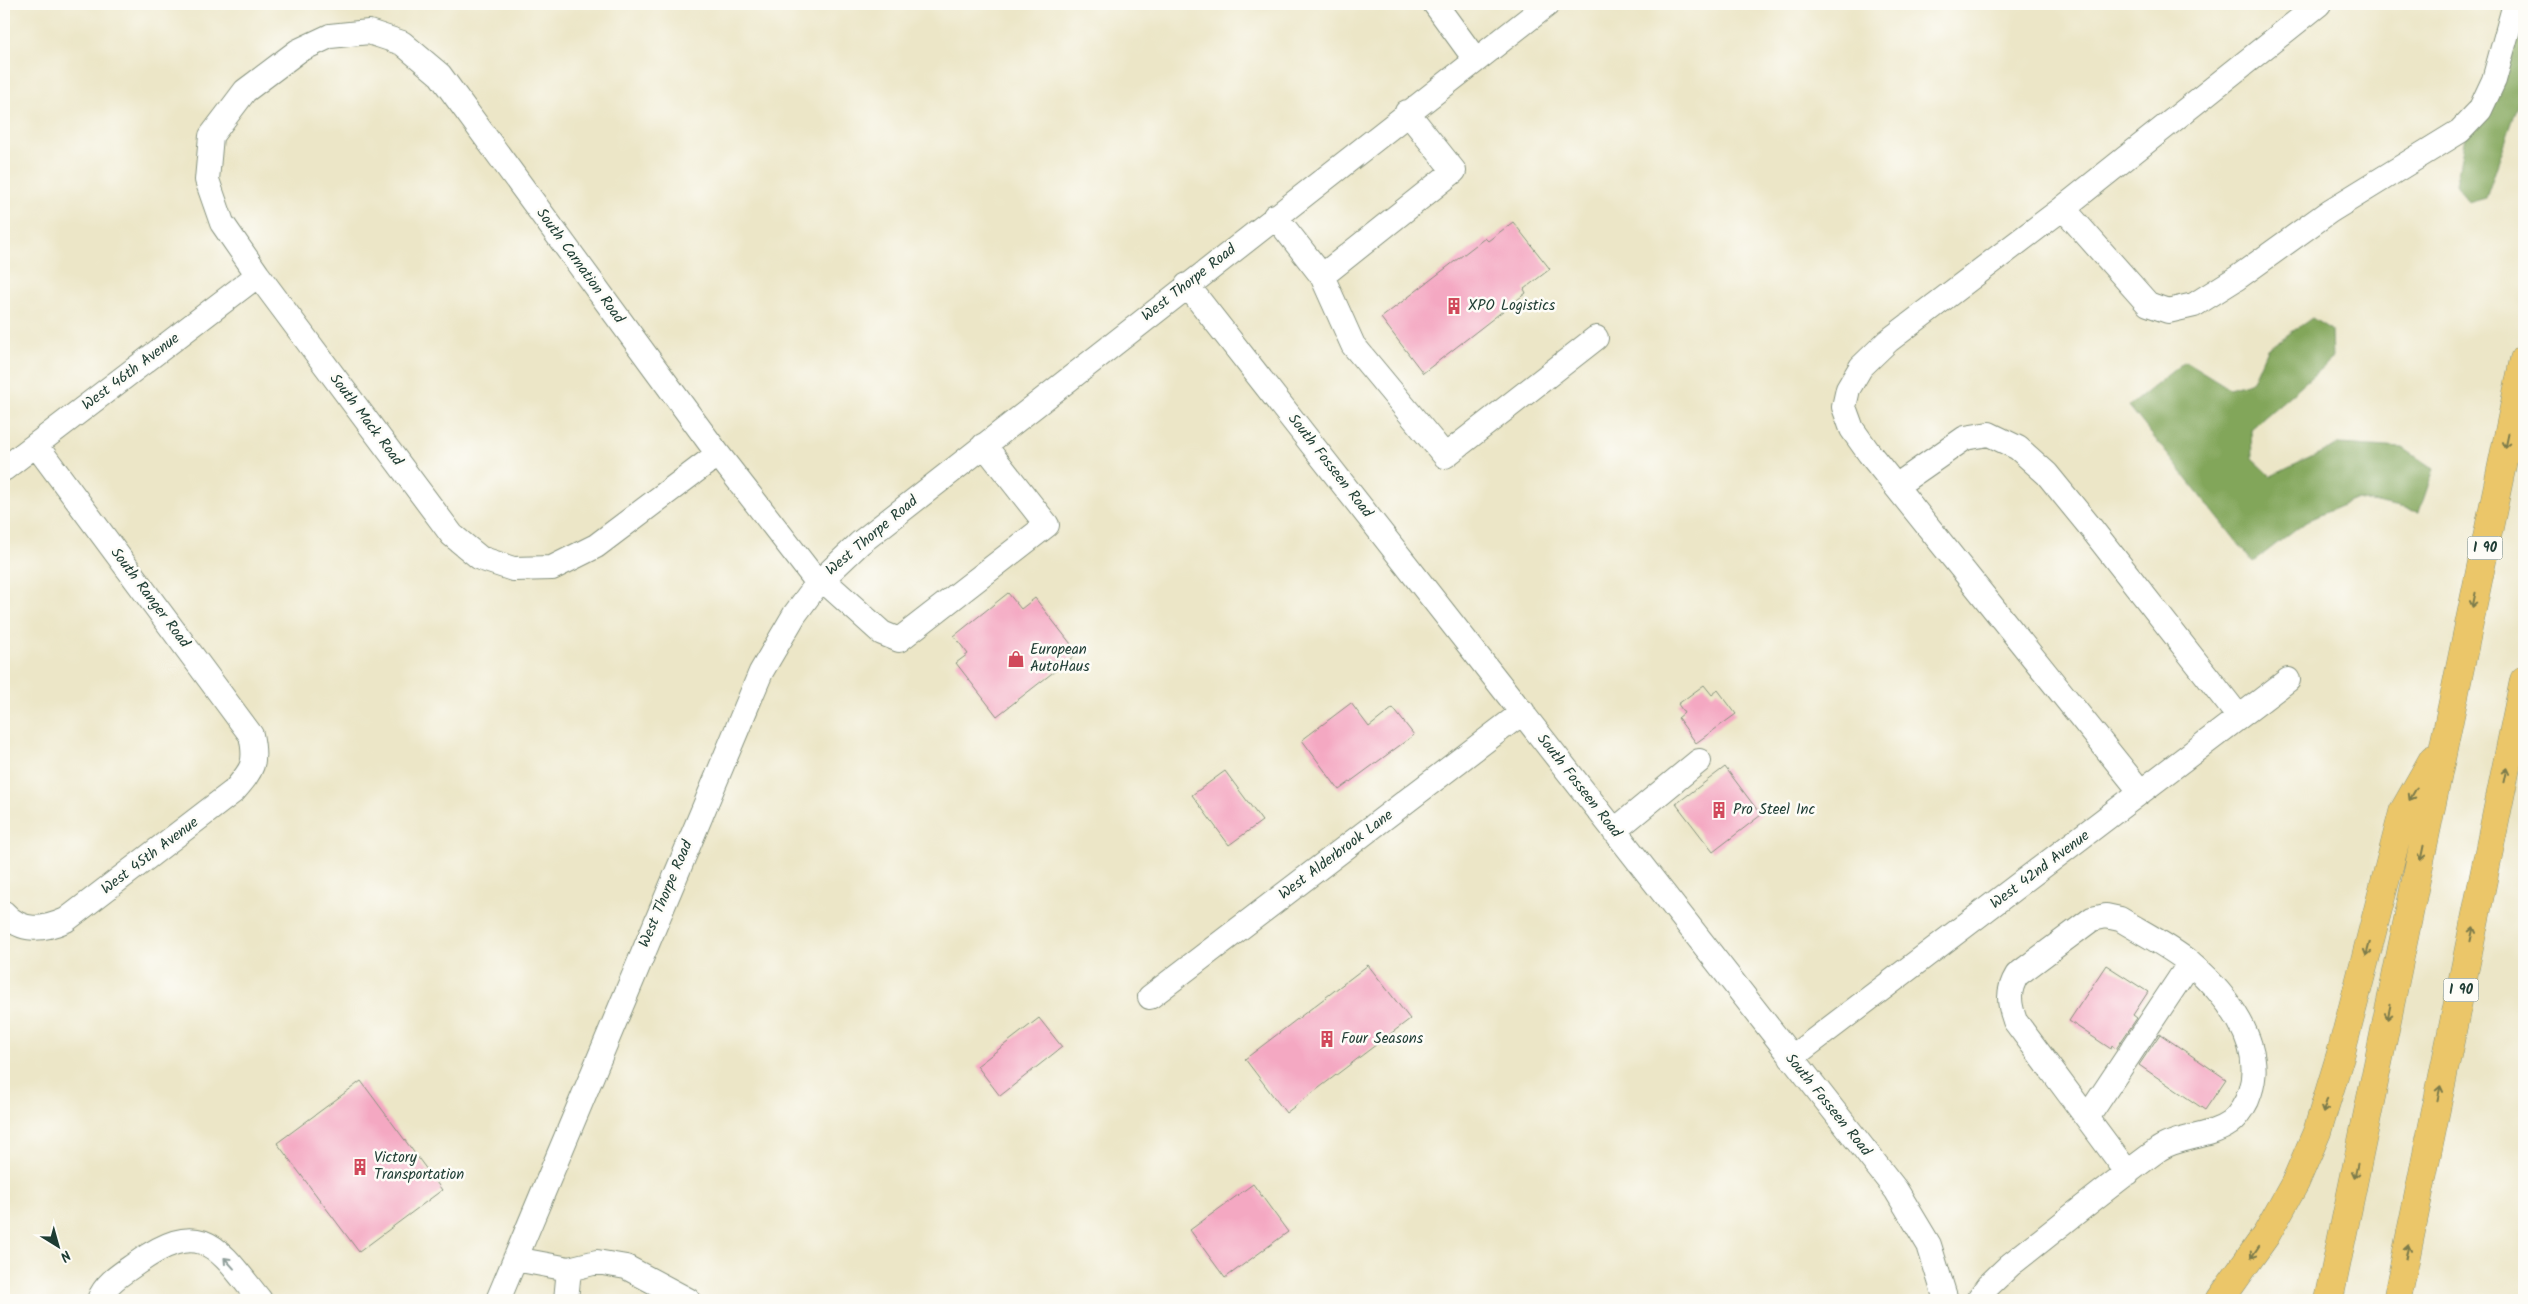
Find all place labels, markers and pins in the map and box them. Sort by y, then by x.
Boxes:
place label: XPO Logistics [1468,294,1556,318]
building icon: XPO Logistics [1444,296,1464,316]
place label: European AutoHaus [1030,638,1090,679]
shop icon: European AutoHaus [1006,649,1026,669]
place label: Pro Steel Inc [1733,798,1816,822]
building icon: Pro Steel Inc [1709,800,1729,820]
place label: Four Seasons [1341,1027,1424,1051]
building icon: Four Seasons [1317,1029,1337,1049]
place label: Victory Transportation [374,1146,464,1187]
building icon: Victory Transportation [350,1157,370,1177]

